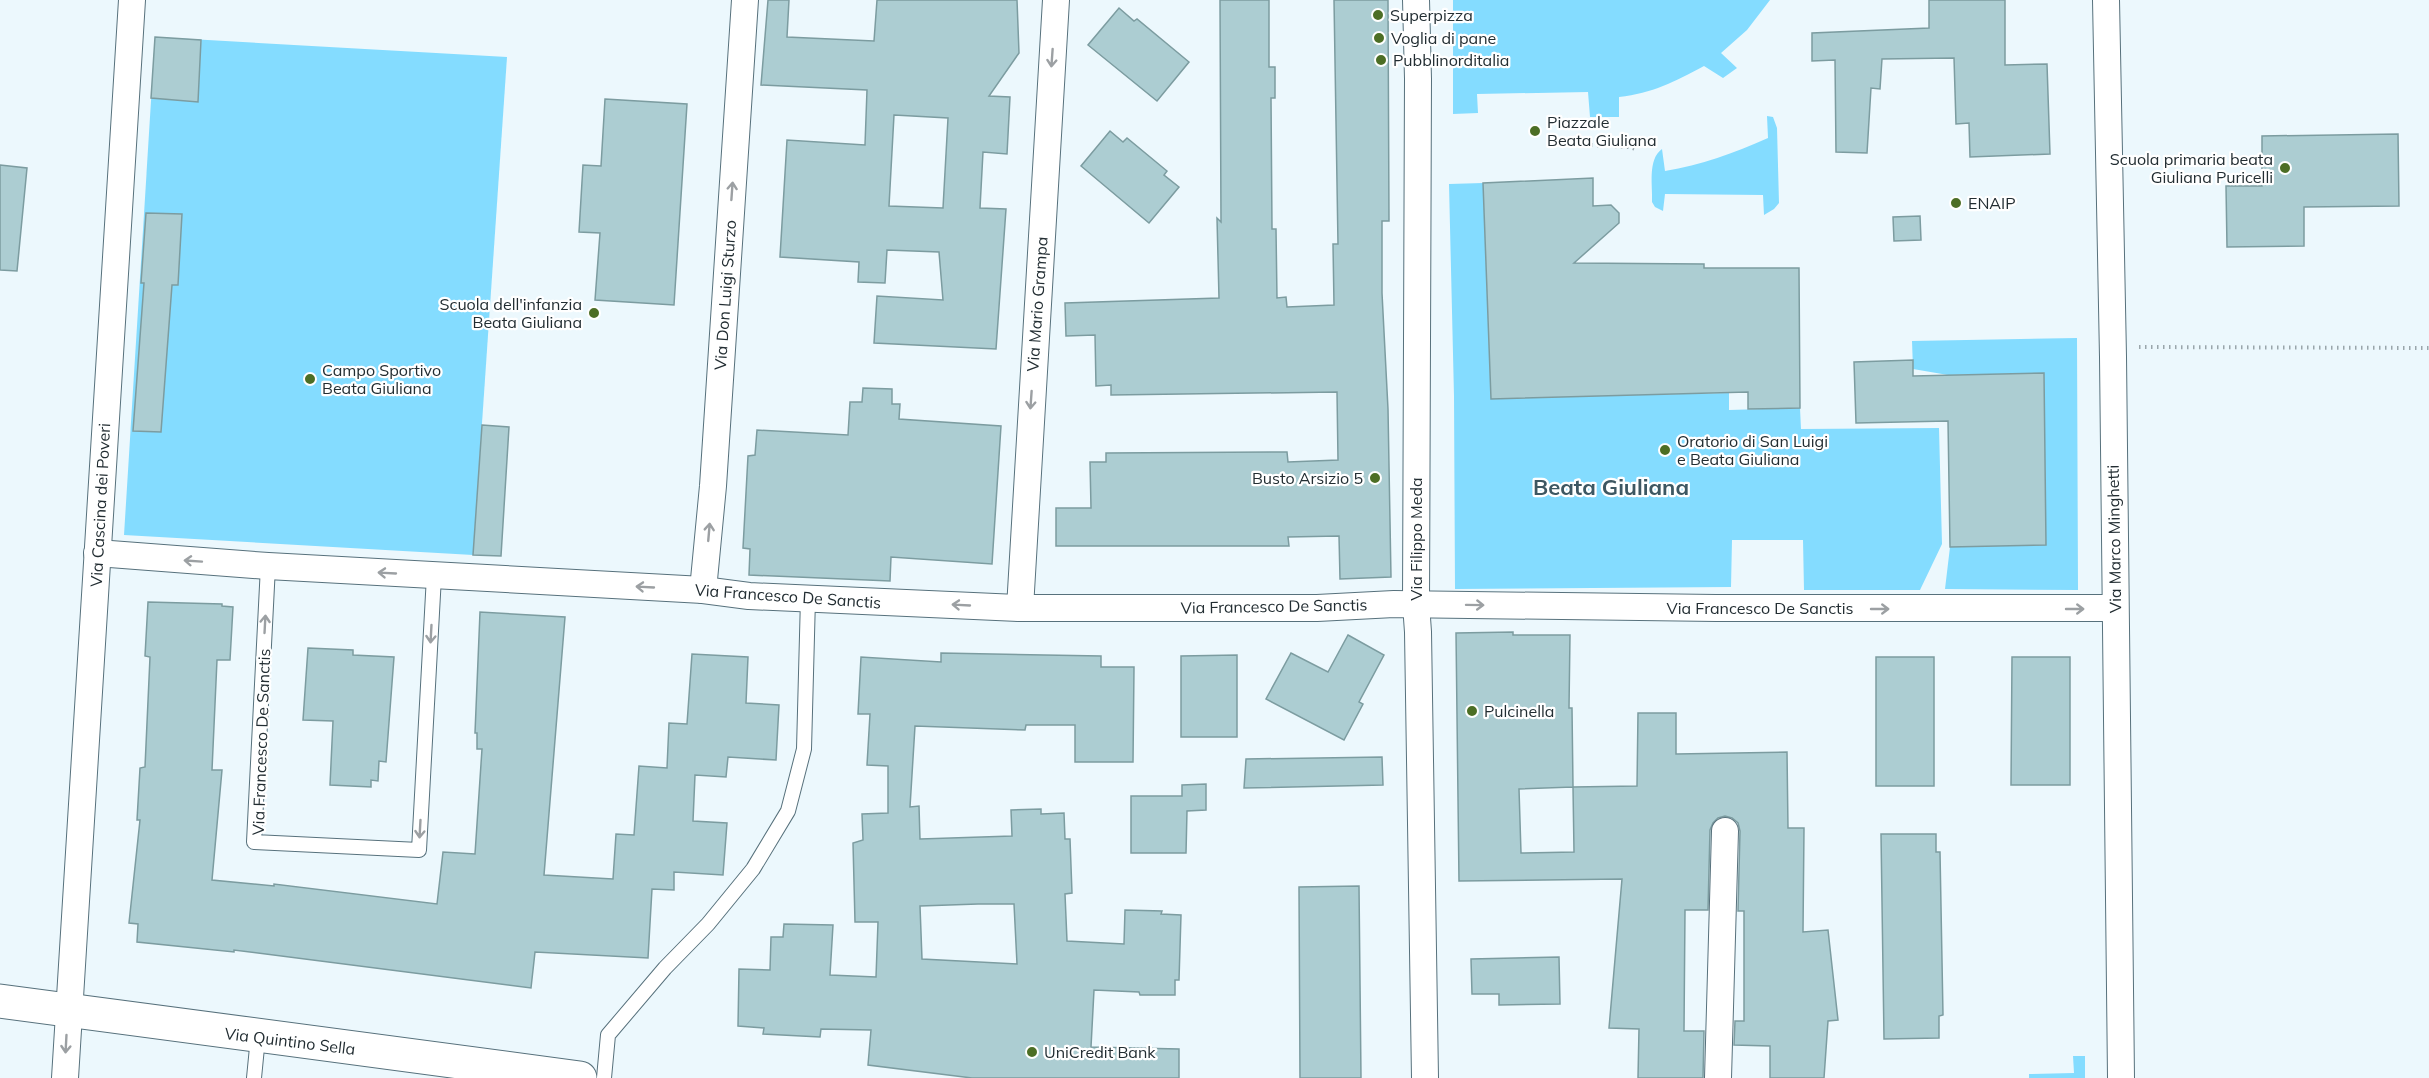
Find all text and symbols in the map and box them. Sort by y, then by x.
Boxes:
place label: Superpizza [1390,5,1473,25]
marker: Superpizza [1371,8,1385,22]
place label: Voglia di pane [1391,28,1496,48]
marker: Voglia di pane [1372,31,1386,45]
one-way arrow [1047,48,1058,68]
place label: Pubblinorditalia [1393,50,1509,70]
marker: Pubblinorditalia [1374,53,1388,67]
place label: Piazzale Beata Giuliana [1547,112,1657,150]
marker: Piazzale Beata Giuliana [1528,124,1542,138]
place label: Scuola primaria beata Giuliana Puricelli [2110,149,2273,187]
marker: Scuola primaria beata Giuliana Puricelli [2278,161,2292,175]
one-way arrow [727,181,738,201]
place label: ENAIP [1968,193,2016,213]
marker: ENAIP [1949,196,1963,210]
street label: Via Don Luigi Sturzo [710,219,740,371]
street label: Via Mario Grampa [1022,236,1052,372]
place label: Scuola dell'infanzia Beata Giuliana [440,294,582,332]
marker: Scuola dell'infanzia Beata Giuliana [587,306,601,320]
place label: Campo Sportivo Beata Giuliana [322,360,441,398]
marker: Campo Sportivo Beata Giuliana [303,372,317,386]
one-way arrow [1026,389,1037,409]
street label: Via Cascina dei Poveri [86,423,114,587]
place label: Oratorio di San Luigi e Beata Giuliana [1677,431,1828,469]
marker: Oratorio di San Luigi e Beata Giuliana [1658,443,1672,457]
street label: Via Marco Minghetti [2103,465,2125,613]
place label: Busto Arsizio 5 [1252,468,1363,488]
marker: Busto Arsizio 5 [1368,471,1382,485]
district label: Beata Giuliana [1533,473,1689,501]
street label: Via Filippo Meda [1406,477,1426,601]
one-way arrow [704,523,715,542]
one-way arrow [183,555,203,566]
one-way arrow [378,567,398,578]
street label: Via Francesco De Sanctis [694,580,882,612]
one-way arrow [636,581,656,592]
street label: Via Francesco De Sanctis [1180,594,1368,618]
street label: Via Francesco De Sanctis [1667,598,1853,618]
one-way arrow [1464,599,1484,611]
one-way arrow [952,600,972,611]
one-way arrow [1869,603,1889,615]
one-way arrow [2064,603,2084,615]
one-way arrow [259,615,270,635]
one-way arrow [426,623,437,643]
street label: Via Francesco De Sanctis [248,648,274,836]
place label: Pulcinella [1484,701,1554,721]
marker: Pulcinella [1465,704,1479,718]
one-way arrow [414,818,425,838]
street label: Via Quintino Sella [224,1023,356,1059]
one-way arrow [61,1033,72,1053]
place label: UniCredit Bank [1044,1042,1156,1062]
marker: UniCredit Bank [1025,1045,1039,1059]

